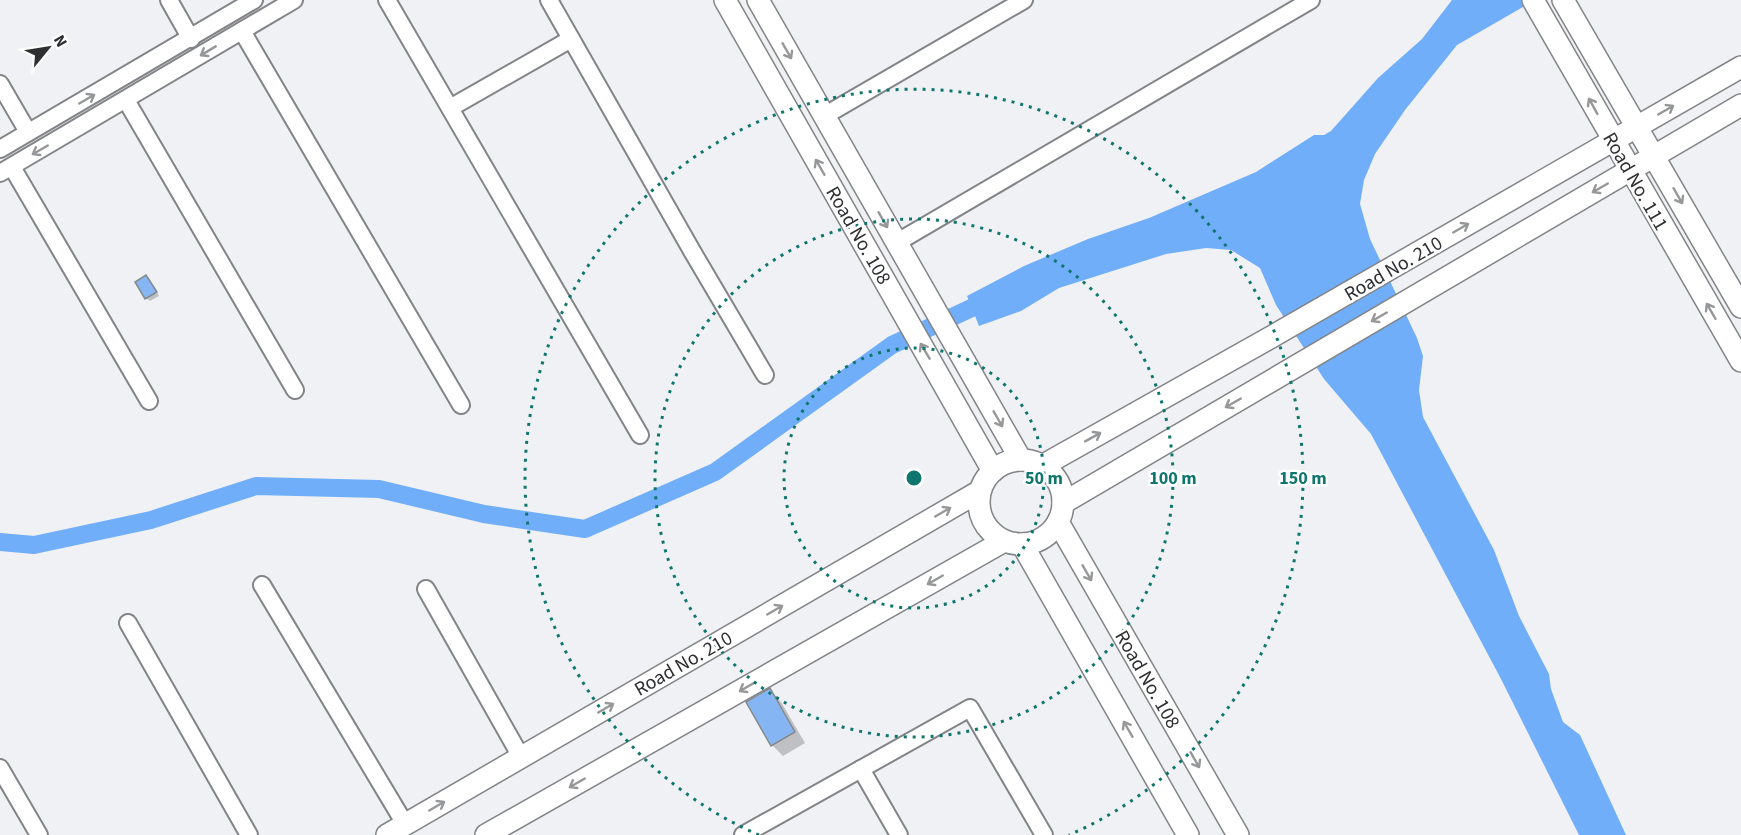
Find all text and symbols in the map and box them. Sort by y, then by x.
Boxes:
north arrow [18,18,78,78]
text: N [48,31,72,51]
one-way arrow [781,42,793,59]
one-way arrow [200,46,217,58]
one-way arrow [78,92,95,104]
one-way arrow [1586,98,1598,115]
one-way arrow [1657,104,1675,115]
street label: Road No. 111 [1596,127,1675,236]
one-way arrow [32,145,49,157]
one-way arrow [814,159,826,176]
street label: Road No. 108 [819,181,898,290]
one-way arrow [1592,182,1609,194]
one-way arrow [1672,187,1684,204]
one-way arrow [878,211,890,228]
one-way arrow [1452,222,1469,234]
street label: Road No. 210 [1339,229,1448,308]
one-way arrow [1705,303,1717,320]
one-way arrow [1370,312,1387,324]
one-way arrow [919,343,931,360]
one-way arrow [1225,397,1242,409]
one-way arrow [992,410,1004,427]
one-way arrow [1084,431,1101,443]
text: 50 m [1025,466,1063,491]
text: 100 m [1149,466,1197,491]
text: 150 m [1279,466,1327,491]
centre of rings [904,468,924,488]
one-way arrow [934,506,951,518]
one-way arrow [1081,564,1093,581]
one-way arrow [926,575,944,586]
one-way arrow [766,604,783,616]
street label: Road No. 210 [629,624,738,703]
street label: Road No. 108 [1108,625,1187,734]
one-way arrow [739,681,756,693]
one-way arrow [597,702,614,714]
one-way arrow [1122,721,1133,739]
one-way arrow [1189,751,1201,768]
one-way arrow [569,777,586,789]
one-way arrow [428,799,445,811]

